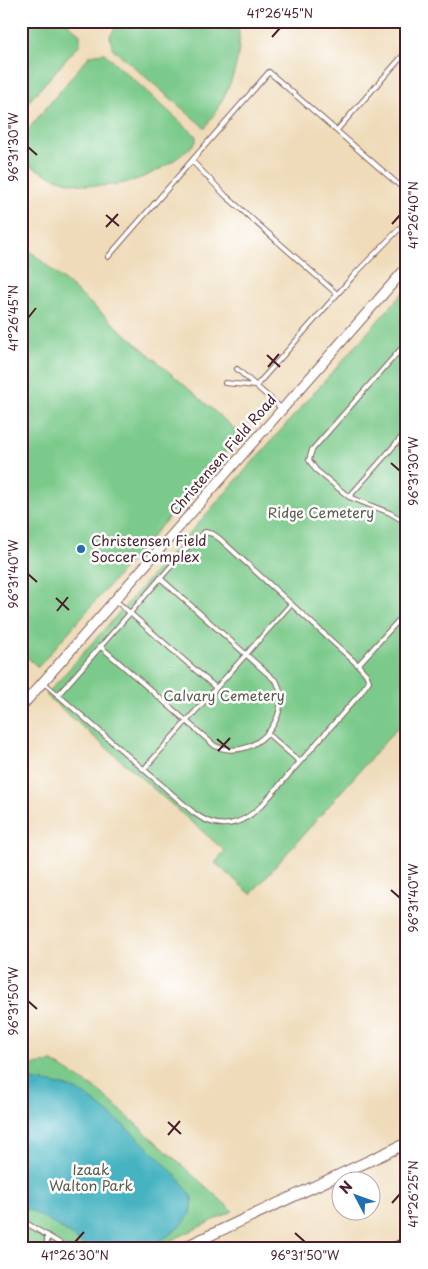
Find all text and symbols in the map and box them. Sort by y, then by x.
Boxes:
text: 41°26'45"N [247,4,313,22]
text: 96°31'30"W [4,112,22,182]
text: 41°26'40"N [404,181,422,249]
text: 41°26'45"N [4,285,22,351]
street label: Christensen Field Road [164,390,281,520]
text: 96°31'30"W [404,436,422,506]
park label: Ridge Cemetery [268,502,374,523]
place label: Christensen Field Soccer Complex [91,530,207,567]
text: 96°31'40"W [4,539,22,609]
marker: Christensen Field Soccer Complex [75,543,87,555]
park label: Calvary Cemetery [163,685,285,706]
text: 96°31'40"W [404,863,422,933]
text: 96°31'50"W [4,966,22,1035]
park label: Izaak Walton Park [49,1159,133,1196]
text: 41°26'25"N [404,1160,422,1228]
north arrow [330,1172,380,1222]
text: N [334,1176,357,1198]
text: 41°26'30"N [41,1246,109,1264]
text: 96°31'50"W [271,1246,340,1264]

